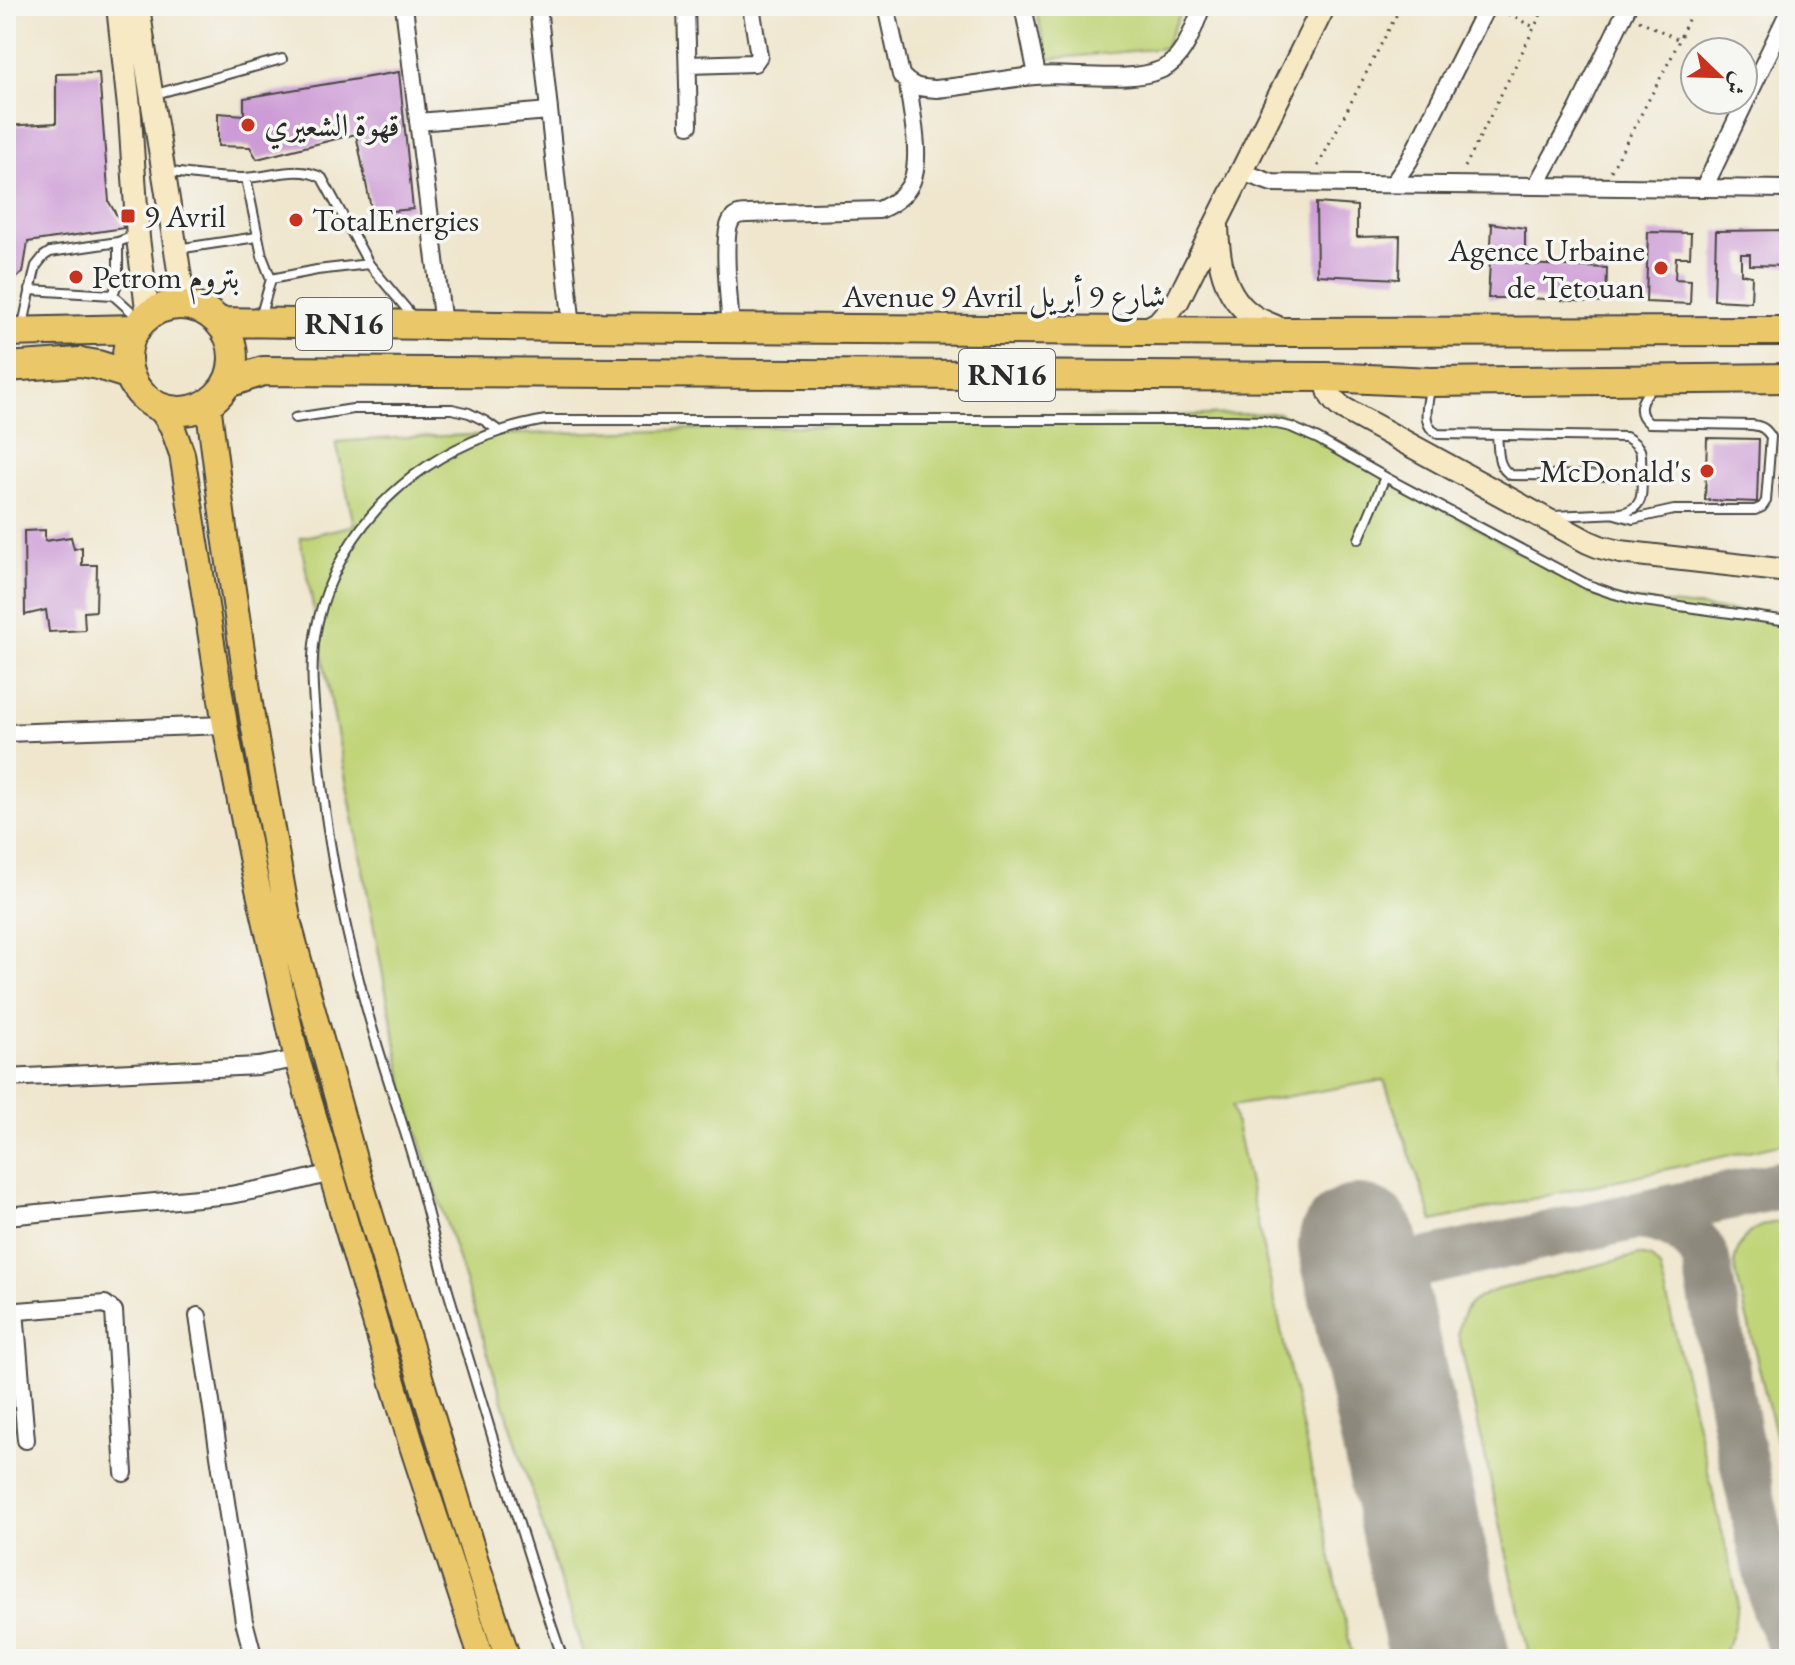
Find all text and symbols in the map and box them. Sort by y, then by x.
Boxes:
north arrow [1679,36,1759,116]
text: ش [1719,68,1755,99]
place label: قهوة الشعيري [264,104,400,150]
marker: قهوة الشعيري [239,116,257,134]
place label: 9 Avril [144,195,226,237]
place label: TotalEnergies [312,199,479,241]
marker: 9 Avril [119,207,137,225]
marker: TotalEnergies [287,211,305,229]
place label: Agence Urbaine de Tetouan [1447,229,1645,308]
place label: Petrom بتروم [92,256,239,305]
marker: Agence Urbaine de Tetouan [1652,259,1670,277]
marker: Petrom بتروم [67,268,85,286]
street label: Avenue 9 Avril شارع 9 أبريل [841,274,1166,323]
road number: RN16 [296,298,392,350]
road number: RN16 [959,349,1055,401]
place label: McDonald's [1540,450,1691,492]
marker: McDonald's [1698,462,1716,480]

